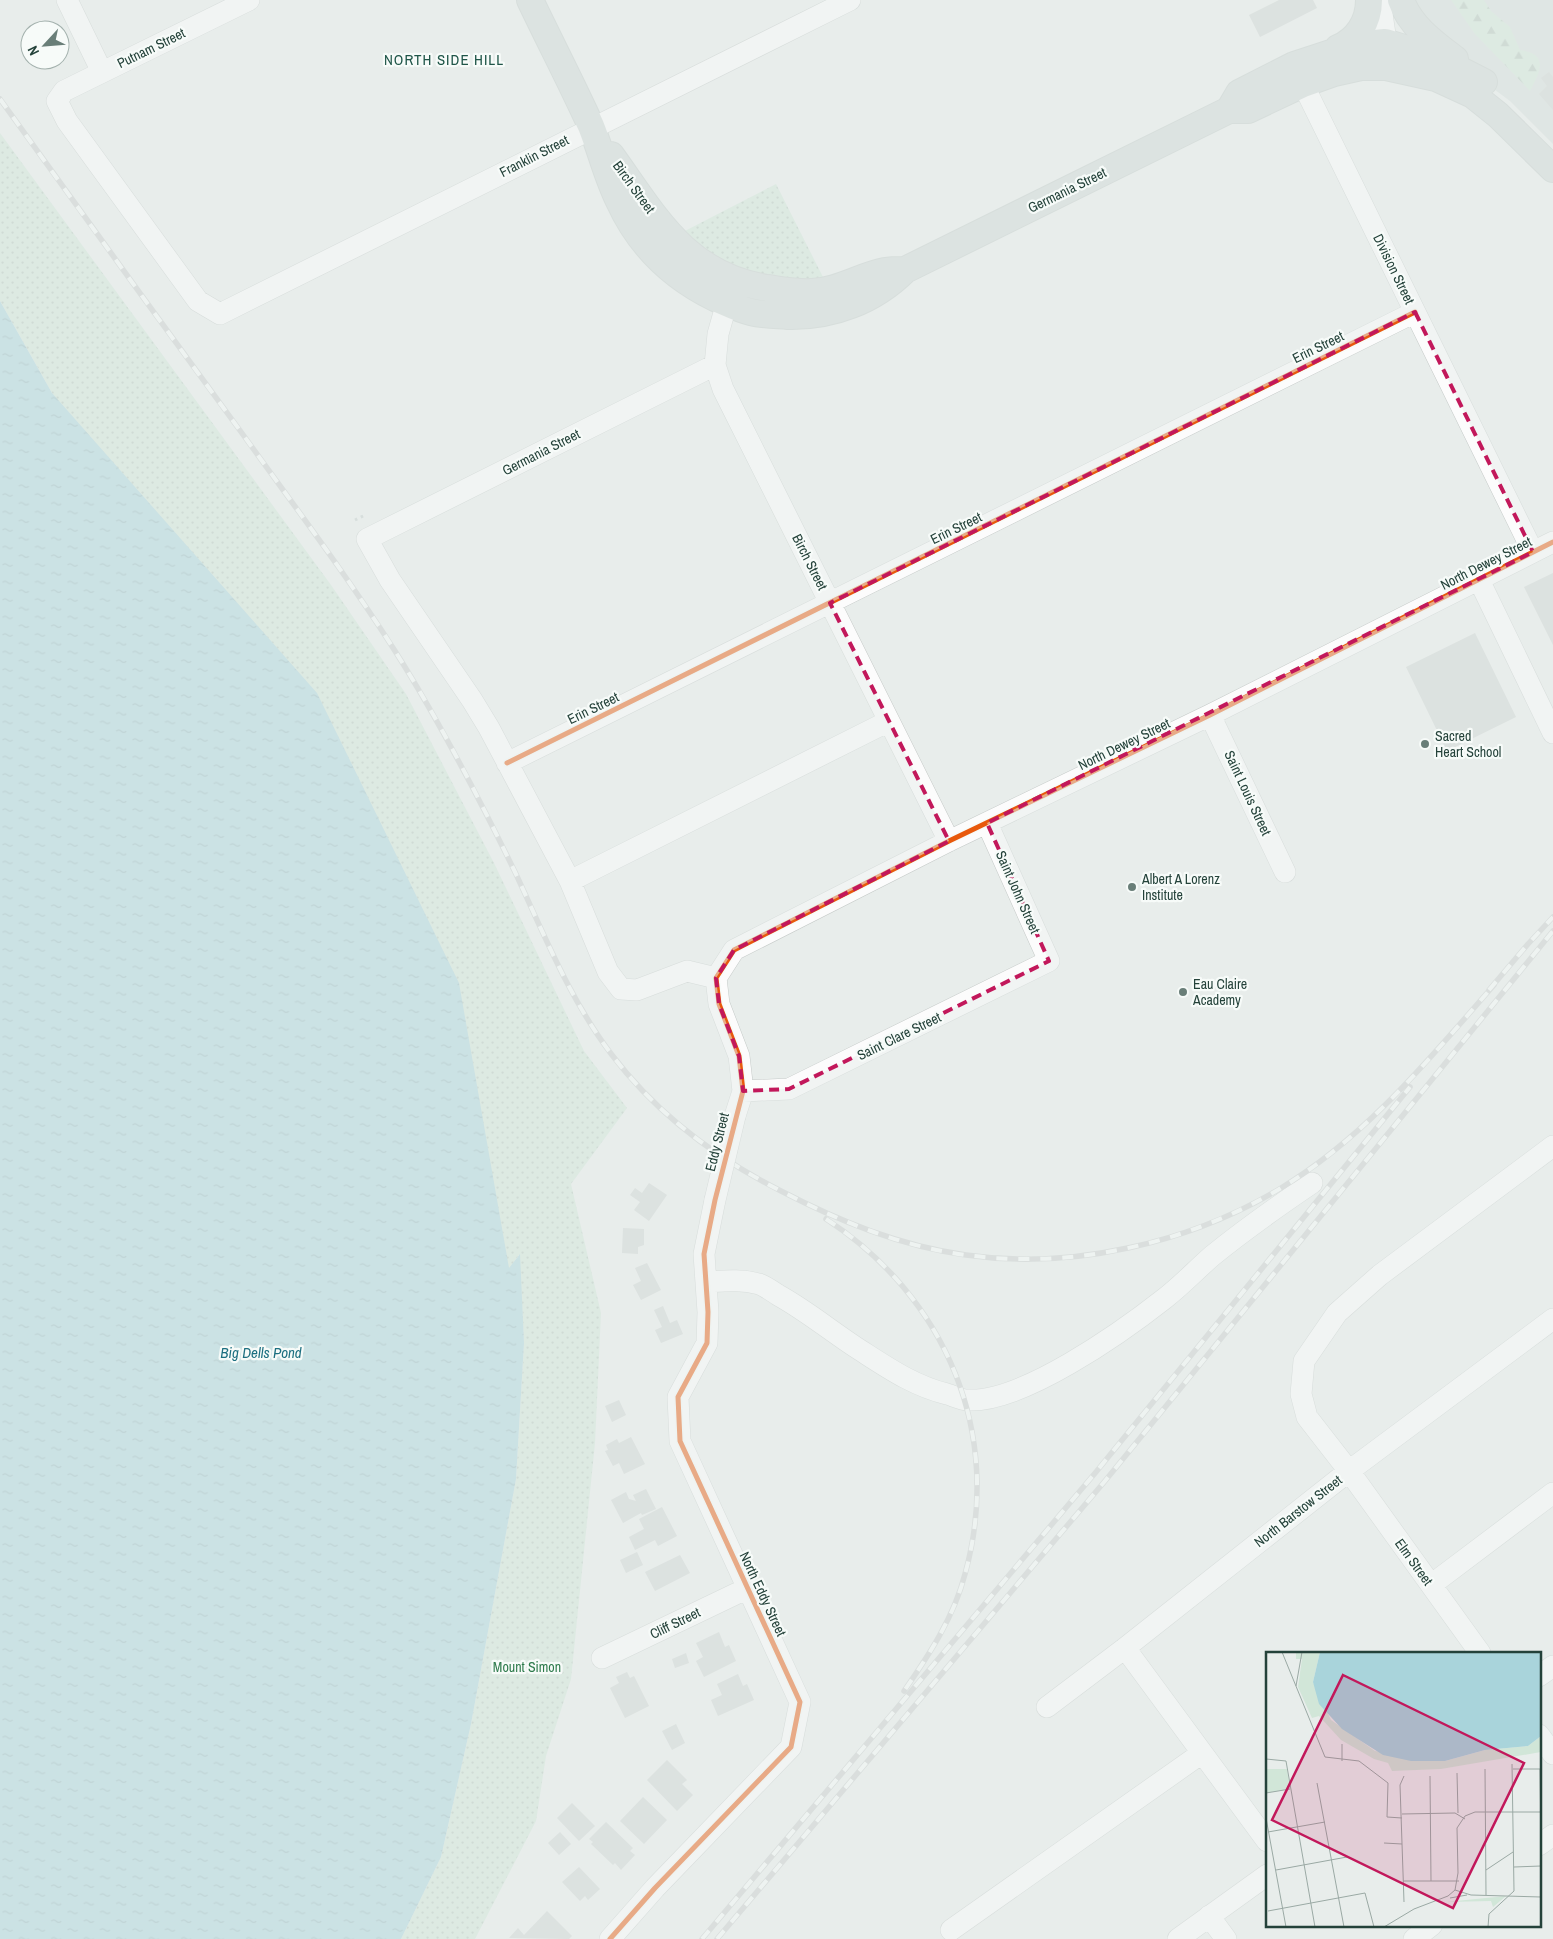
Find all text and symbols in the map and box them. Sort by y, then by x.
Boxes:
north arrow [20,20,70,70]
street label: Putnam Street [114,24,188,72]
text: N [23,43,43,58]
district label: NORTH SIDE HILL [384,49,504,70]
street label: Franklin Street [496,131,572,181]
street label: Birch Street [609,157,659,217]
street label: Germania Street [1025,163,1109,217]
street label: Division Street [1369,231,1419,307]
street label: Erin Street [1289,327,1347,367]
street label: Germania Street [499,425,583,479]
street label: Erin Street [927,508,985,548]
street label: Birch Street [788,531,832,593]
street label: North Dewey Street [1437,532,1535,594]
street label: Erin Street [564,688,622,728]
street label: North Dewey Street [1075,714,1173,774]
place label: Sacred Heart School [1435,727,1501,761]
marker: Sacred Heart School [1419,738,1431,750]
street label: Saint Louis Street [1220,748,1276,838]
street label: Saint John Street [992,848,1044,936]
place label: Albert A Lorenz Institute [1141,870,1220,904]
marker: Albert A Lorenz Institute [1126,881,1138,893]
place label: Eau Claire Academy [1192,975,1247,1009]
marker: Eau Claire Academy [1177,986,1189,998]
street label: Saint Clare Street [854,1008,944,1064]
street label: Eddy Street [701,1111,733,1173]
water label: Big Dells Pond [220,1342,302,1363]
street label: North Barstow Street [1250,1471,1346,1551]
street label: Elm Street [1391,1535,1437,1589]
street label: North Eddy Street [736,1549,790,1639]
street label: Cliff Street [647,1603,703,1643]
inset map [1266,1652,1540,1926]
park label: Mount Simon [493,1658,561,1676]

